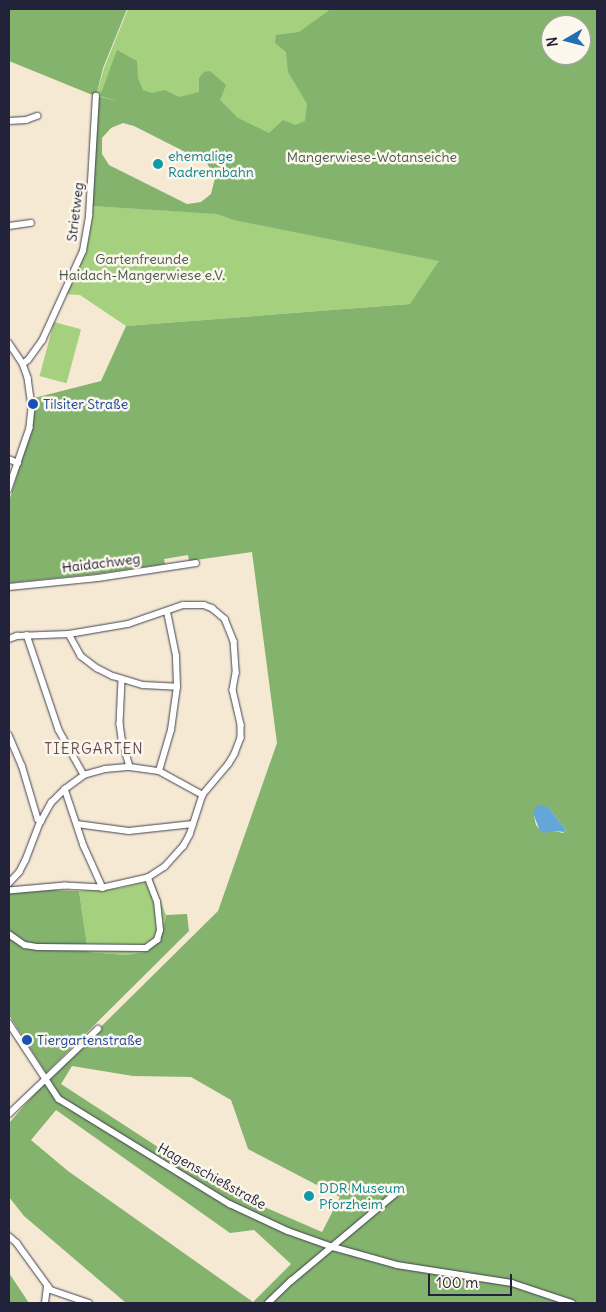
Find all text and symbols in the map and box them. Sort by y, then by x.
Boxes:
north arrow [541,15,591,65]
text: N [543,36,562,48]
place label: ehemalige Radrennbahn [168,148,254,180]
park label: Mangerwiese-Wotanseiche [287,149,457,165]
marker: ehemalige Radrennbahn [152,158,164,170]
street label: Strietweg [63,181,87,243]
park label: Gartenfreunde Haidach-Mangerwiese e.V. [59,251,225,284]
place label: Tilsiter Straße [43,396,128,412]
marker: Tilsiter Straße [27,398,39,410]
street label: Haidachweg [61,550,141,576]
district label: TIERGARTEN [43,740,145,758]
place label: Tiergartenstraße [37,1032,142,1048]
marker: Tiergartenstraße [21,1034,33,1046]
street label: Hagenschießstraße [155,1139,269,1213]
place label: DDR Museum Pforzheim [319,1180,405,1212]
marker: DDR Museum Pforzheim [303,1190,315,1202]
scale bar [431,1264,515,1296]
text: 100 m [436,1273,478,1292]

